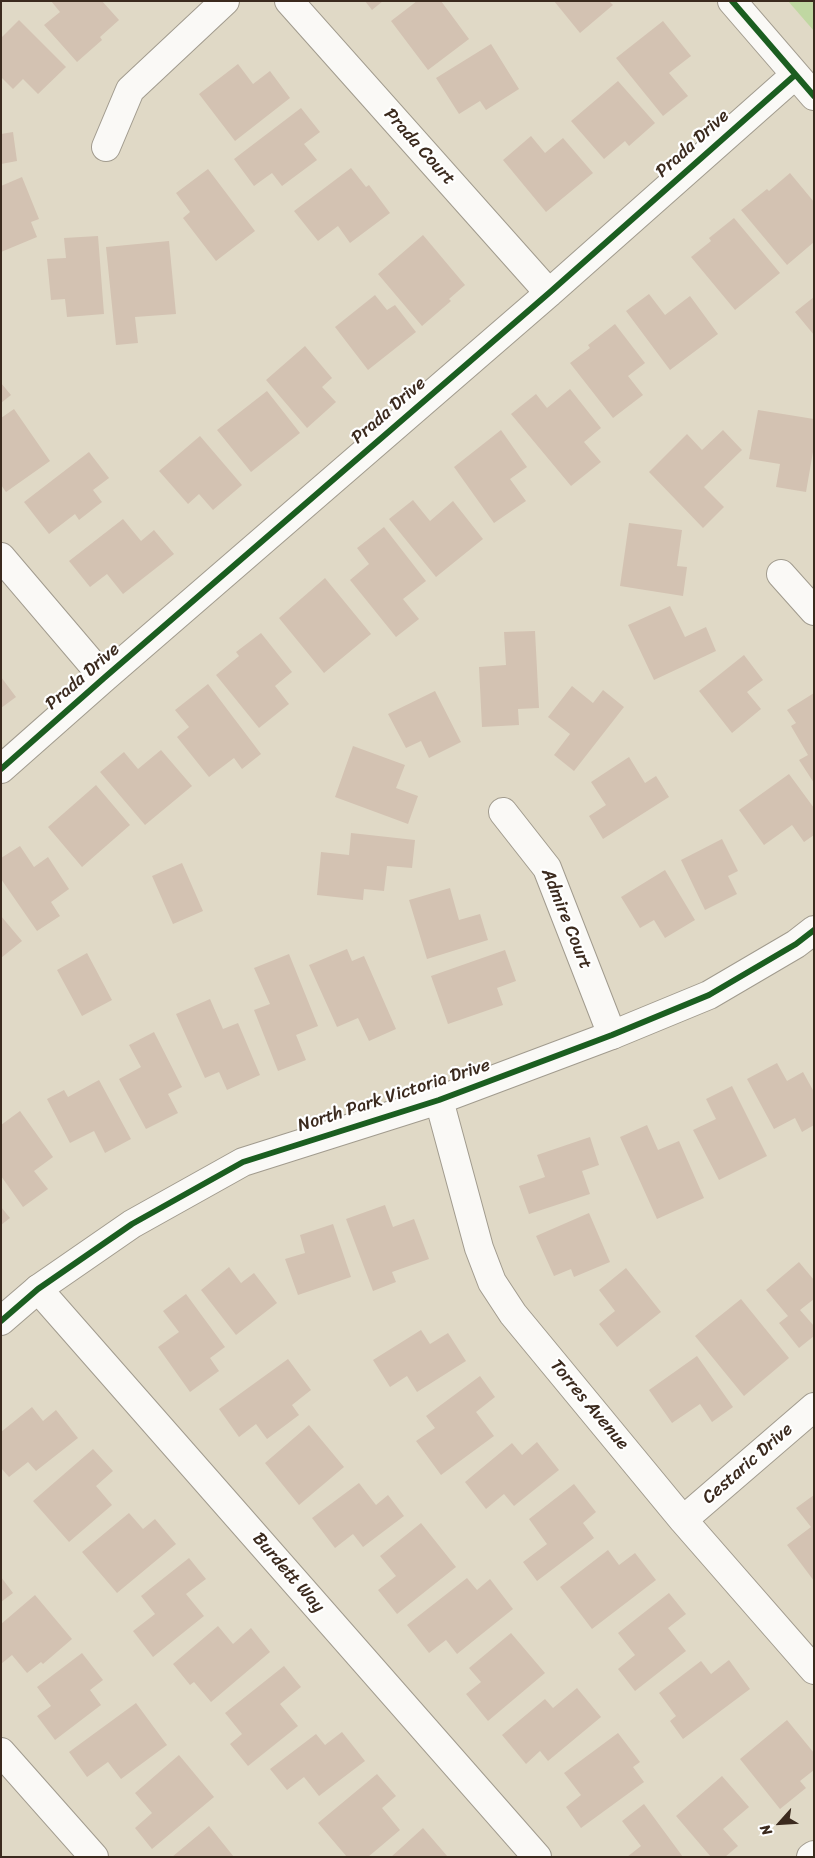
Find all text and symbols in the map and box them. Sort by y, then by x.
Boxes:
street label: Prada Court [379,104,459,190]
street label: Prada Drive [652,105,734,183]
street label: Prada Drive [347,373,431,449]
street label: Prada Drive [41,639,125,715]
street label: Admire Court [536,866,596,972]
street label: North Park Victoria Drive [295,1055,493,1137]
street label: Torres Avenue [545,1356,633,1454]
street label: Cestaric Drive [698,1419,798,1509]
street label: Burdett Way [247,1529,329,1617]
north arrow [755,1798,805,1848]
text: N [753,1820,779,1840]

